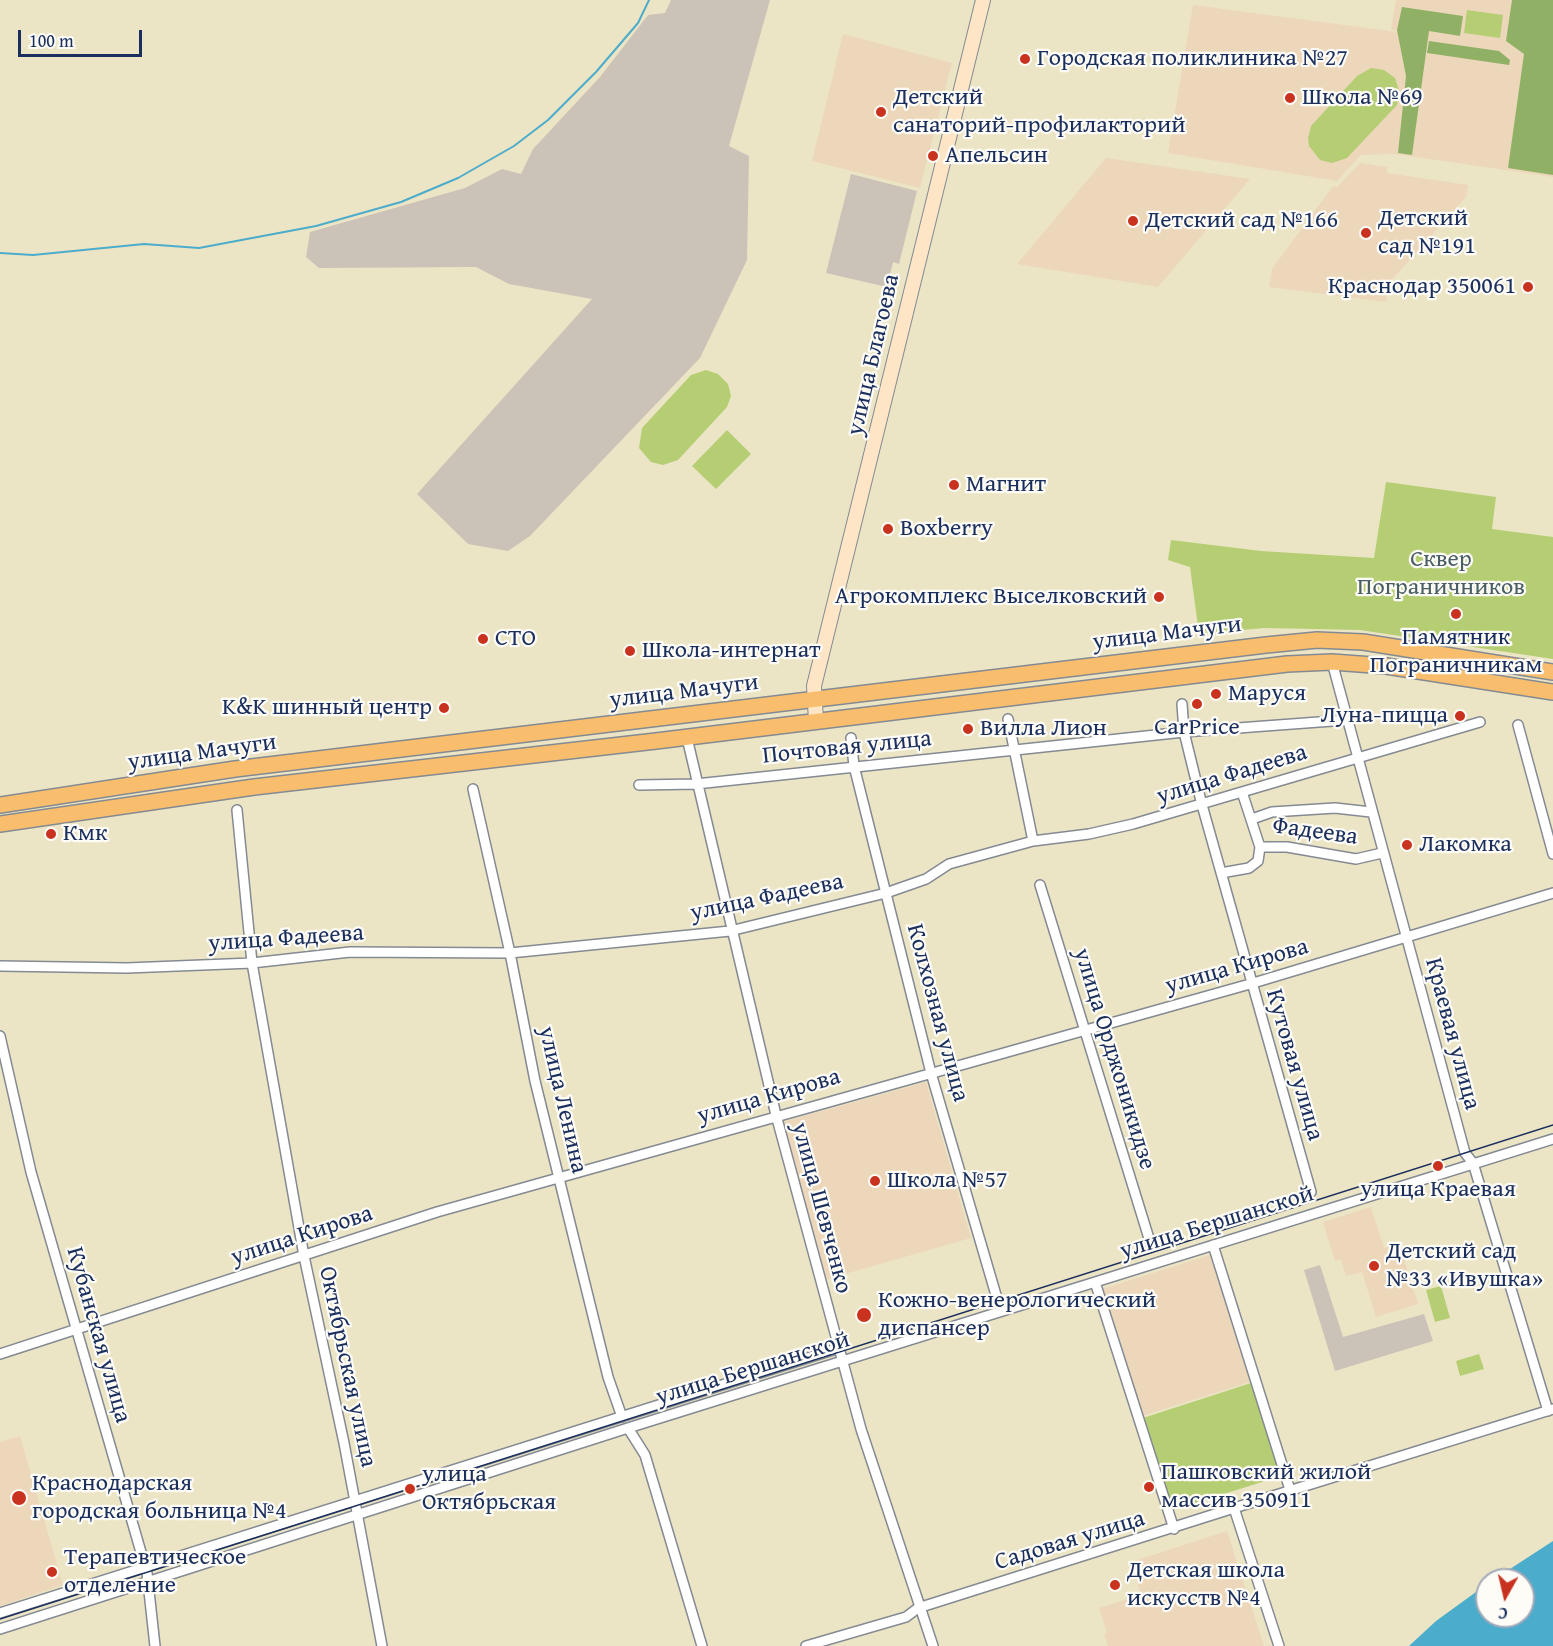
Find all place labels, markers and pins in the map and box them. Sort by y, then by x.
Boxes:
place label: Городская поликлиника №27 [1037,45,1348,73]
marker: Городская поликлиника №27 [1018,52,1032,66]
place label: Детский санаторий-профилакторий [893,84,1186,140]
place label: Школа №69 [1302,84,1423,112]
marker: Школа №69 [1283,91,1297,105]
marker: Детский санаторий-профилакторий [874,105,888,119]
place label: Апельсин [945,142,1048,170]
marker: Апельсин [926,149,940,163]
place label: Детский сад №191 [1378,205,1476,261]
place label: Детский сад №166 [1145,207,1338,235]
marker: Детский сад №166 [1126,214,1140,228]
marker: Детский сад №191 [1359,226,1373,240]
place label: Краснодар 350061 [1328,273,1516,301]
marker: Краснодар 350061 [1521,280,1535,294]
place label: Магнит [966,471,1046,499]
marker: Магнит [947,478,961,492]
place label: Boxberry [900,515,993,543]
marker: Boxberry [881,522,895,536]
place label: Агрокомплекс Выселковский [835,583,1147,611]
marker: Агрокомплекс Выселковский [1152,590,1166,604]
marker: Памятник Пограничникам [1449,607,1463,621]
place label: Памятник Пограничникам [1370,624,1542,680]
place label: СТО [495,625,536,653]
marker: СТО [476,632,490,646]
place label: Школа-интернат [642,637,821,665]
marker: Школа-интернат [623,644,637,658]
place label: Маруся [1228,680,1306,708]
marker: Маруся [1209,687,1223,701]
place label: K&K шинный центр [222,694,432,722]
marker: CarPrice [1190,697,1204,711]
marker: K&K шинный центр [437,701,451,715]
place label: Луна-пицца [1320,702,1448,730]
marker: Луна-пицца [1453,709,1467,723]
place label: CarPrice [1154,714,1240,742]
place label: Вилла Лион [980,715,1107,743]
marker: Вилла Лион [961,722,975,736]
place label: Кмк [63,820,107,848]
marker: Кмк [44,827,58,841]
place label: Лакомка [1419,831,1512,859]
marker: Лакомка [1400,838,1414,852]
marker: улица Краевая [1431,1159,1445,1173]
place label: Школа №57 [887,1167,1008,1195]
marker: Школа №57 [868,1174,882,1188]
place label: улица Краевая [1360,1176,1516,1204]
place label: Детский сад №33 «Ивушка» [1386,1238,1543,1294]
marker: Детский сад №33 «Ивушка» [1367,1259,1381,1273]
place label: Кожно-венерологический диспансер [878,1287,1156,1343]
marker: Кожно-венерологический диспансер [855,1306,873,1324]
place label: Пашковский жилой массив 350911 [1161,1459,1371,1515]
place label: улица Октябрьская [422,1461,556,1517]
place label: Краснодарская городская больница №4 [32,1470,287,1526]
marker: Пашковский жилой массив 350911 [1142,1480,1156,1494]
marker: улица Октябрьская [403,1482,417,1496]
marker: Краснодарская городская больница №4 [10,1489,28,1507]
place label: Терапевтическое отделение [64,1544,246,1600]
place label: Детская школа искусств №4 [1127,1557,1285,1613]
marker: Терапевтическое отделение [45,1565,59,1579]
marker: Детская школа искусств №4 [1108,1578,1122,1592]

